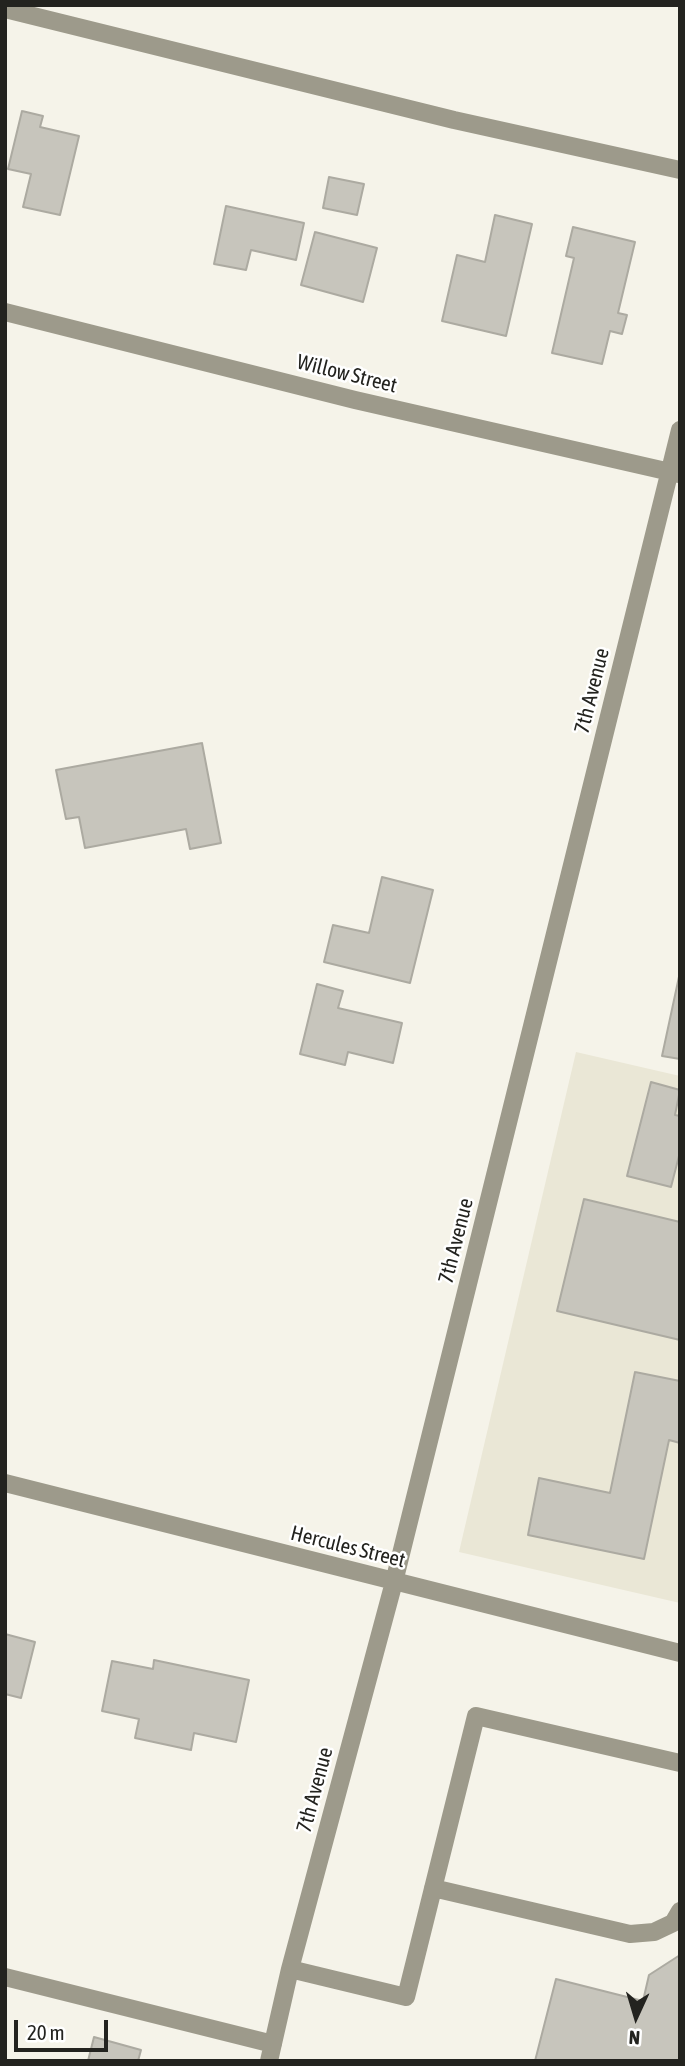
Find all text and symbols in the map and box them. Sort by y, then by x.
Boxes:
street label: Willow Street [294,349,400,399]
street label: 7th Avenue [569,646,615,736]
street label: 7th Avenue [433,1196,479,1286]
street label: Hercules Street [288,1521,408,1573]
street label: 7th Avenue [292,1745,338,1835]
north arrow [601,1982,671,2052]
scale bar [18,2007,112,2050]
text: 20 m [27,2020,65,2044]
text: N [628,2027,641,2049]

